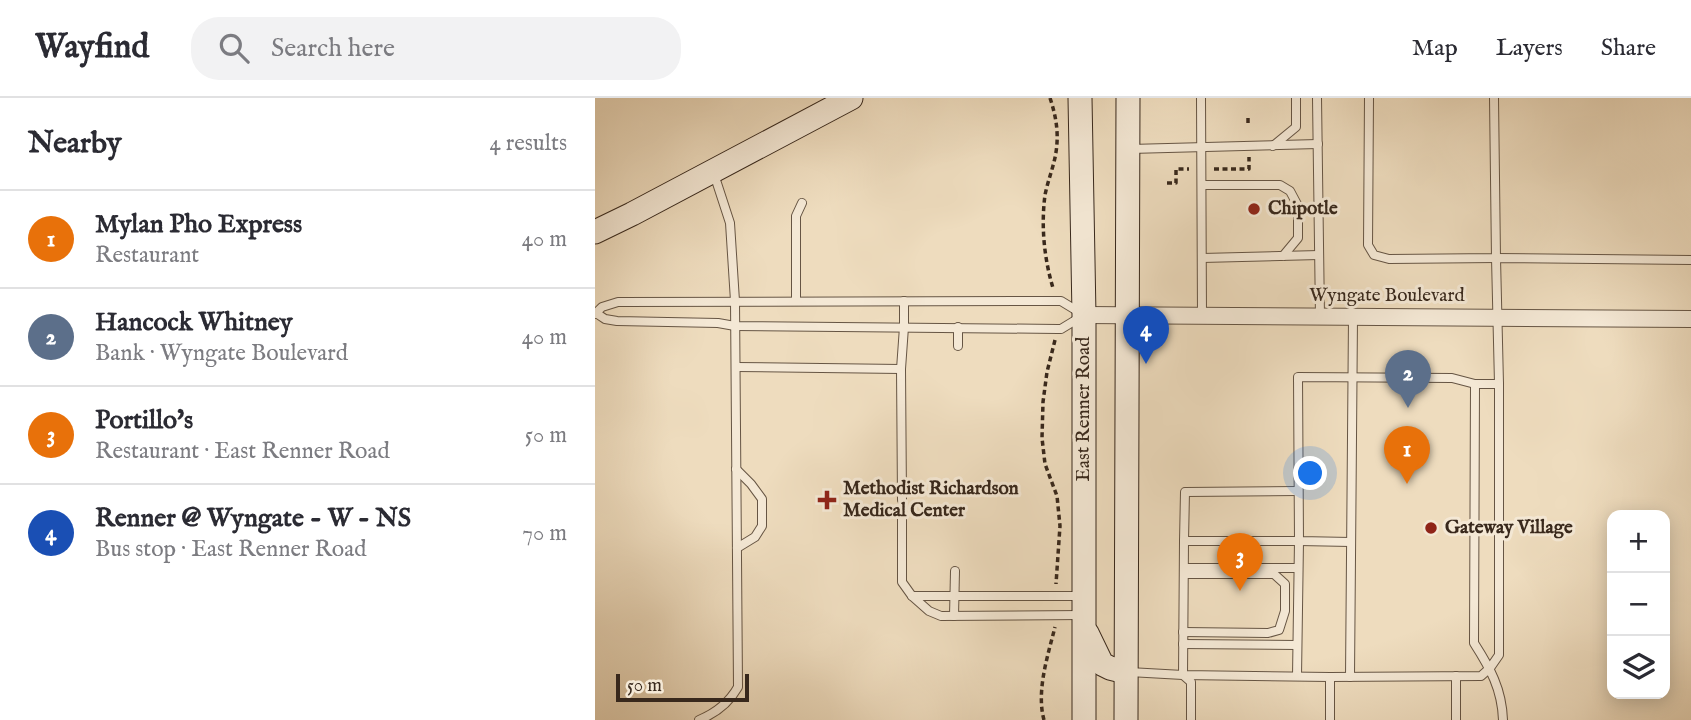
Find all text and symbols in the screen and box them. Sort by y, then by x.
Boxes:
search box [191,17,681,80]
text: Wayfind [35,27,149,69]
icon: search [215,29,253,67]
text: Search here [271,32,395,65]
text: Map [1412,33,1458,64]
text: Layers [1496,33,1563,64]
text: Share [1601,33,1656,64]
text: Nearby [28,125,121,163]
text: 4 results [489,129,567,158]
place label: Chipotle [1268,197,1338,221]
marker: Chipotle [1246,201,1262,217]
text: Mylan Pho Express [95,208,302,241]
text: 1 [47,225,55,254]
text: 40 m [522,225,567,254]
text: Restaurant [95,241,199,270]
street label: Wyngate Boulevard [1309,284,1466,308]
text: Hancock Whitney [95,306,293,339]
pin: 4 [1123,306,1169,364]
text: 2 [46,323,56,352]
text: 40 m [522,323,567,352]
street label: East Renner Road [1072,336,1096,481]
text: Bank · Wyngate Boulevard [95,339,348,368]
pin: 2 [1385,350,1431,408]
text: Portillo's [95,404,193,437]
text: 3 [47,421,55,450]
text: 50 m [525,421,567,450]
pin: 1 [1384,426,1430,484]
text: Restaurant · East Renner Road [95,437,390,466]
your location [1293,456,1327,490]
place label: Methodist Richardson Medical Center [843,477,1019,523]
marker: Methodist Richardson Medical Center [817,490,837,510]
text: Renner @ Wyngate - W - NS [95,502,411,535]
map controls [1607,510,1670,699]
button: + [1607,510,1670,573]
place label: Gateway Village [1445,516,1573,540]
text: 4 [45,519,57,548]
text: 70 m [522,519,567,548]
marker: Gateway Village [1423,520,1439,536]
pin: 3 [1217,533,1263,591]
text: Bus stop · East Renner Road [95,535,366,564]
button: − [1607,573,1670,636]
button: layers [1607,636,1670,699]
scale bar [616,671,749,703]
text: 50 m [627,674,662,698]

